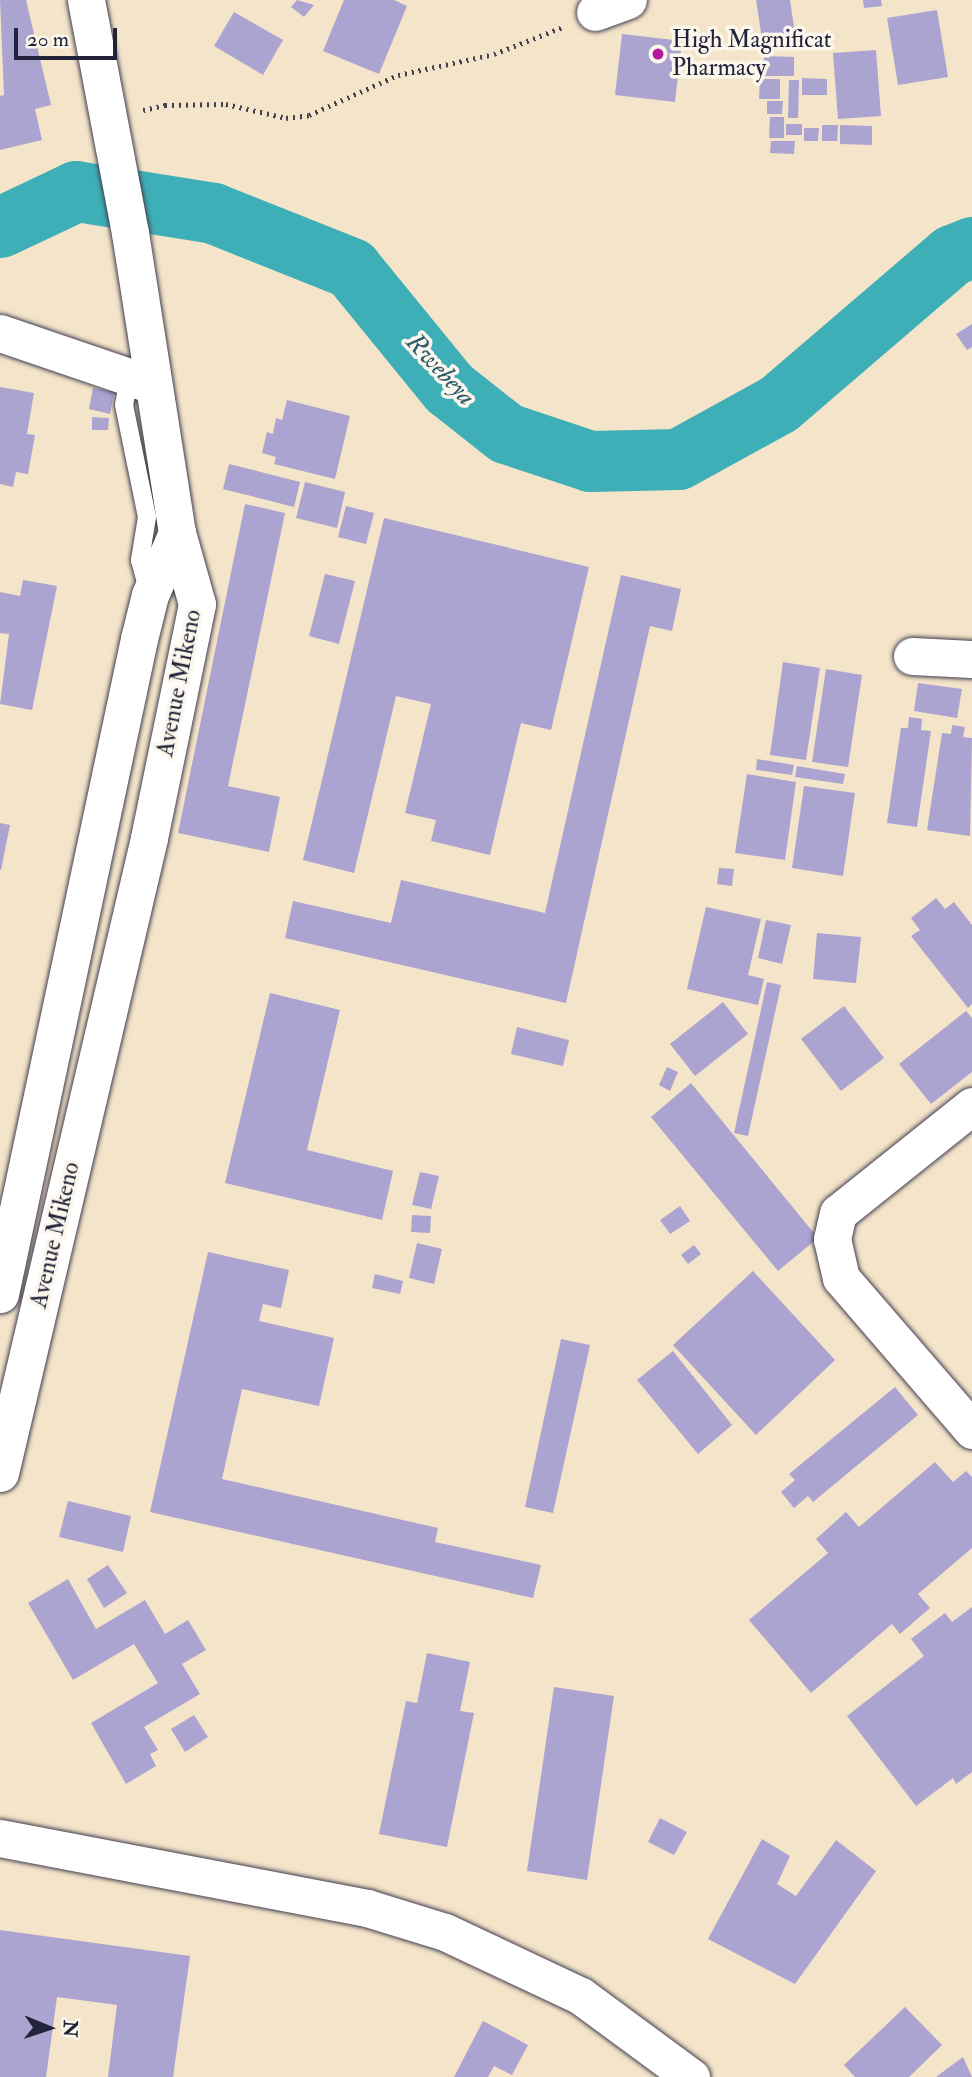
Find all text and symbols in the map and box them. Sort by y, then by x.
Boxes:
scale bar [18,14,121,58]
text: 20 m [27,26,69,53]
place label: High Magnificat Pharmacy [672,26,832,82]
marker: High Magnificat Pharmacy [650,46,666,62]
water label: Rwebeya [399,327,481,413]
street label: Avenue Mikeno [151,607,207,759]
street label: Avenue Mikeno [24,1159,86,1311]
north arrow [14,1993,84,2063]
text: N [58,2020,82,2038]

